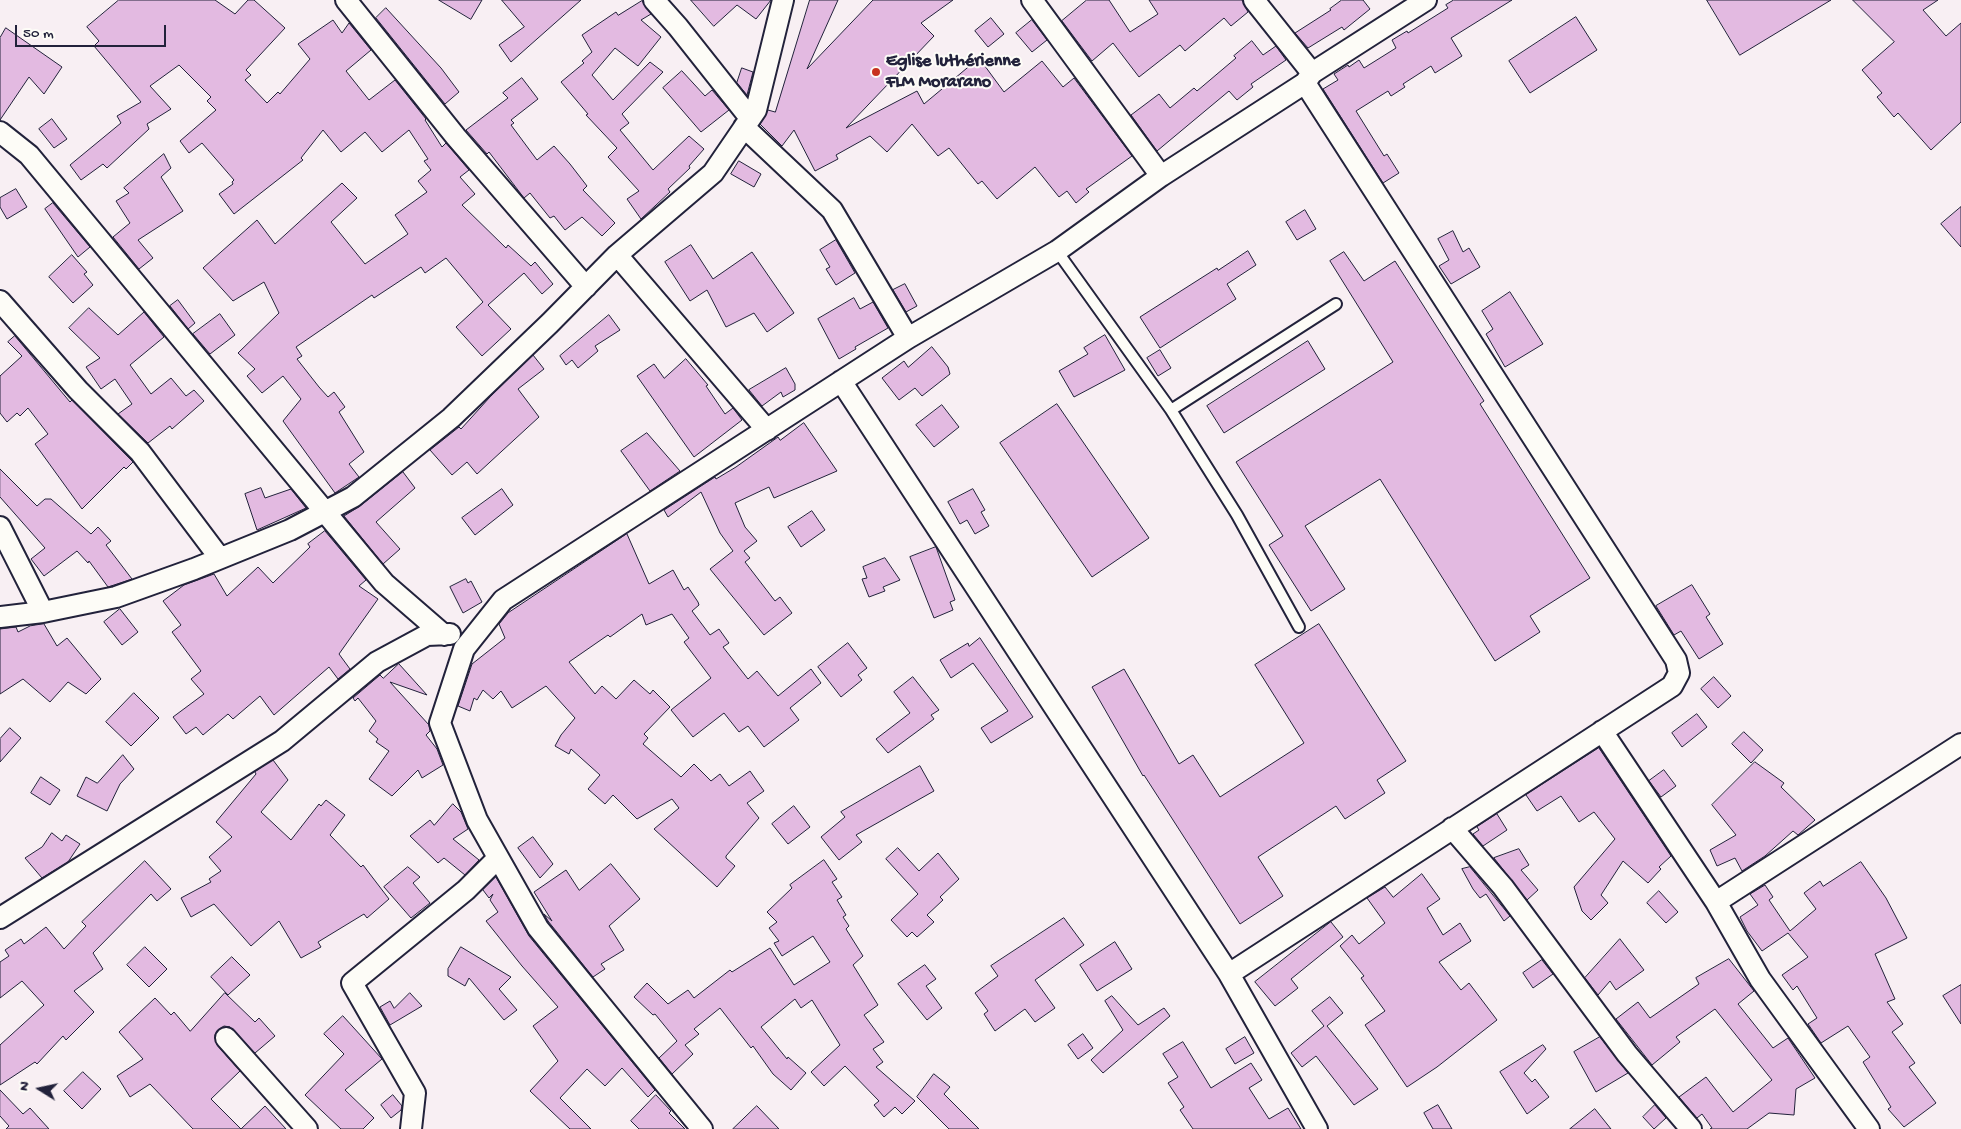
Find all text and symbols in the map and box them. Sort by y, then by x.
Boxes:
scale bar [18,15,169,47]
text: 50 m [23,25,54,43]
place label: Eglise luthérienne FLM Morarano [886,51,1020,94]
marker: Eglise luthérienne FLM Morarano [870,66,882,78]
north arrow [15,1064,65,1114]
text: N [16,1080,34,1092]

